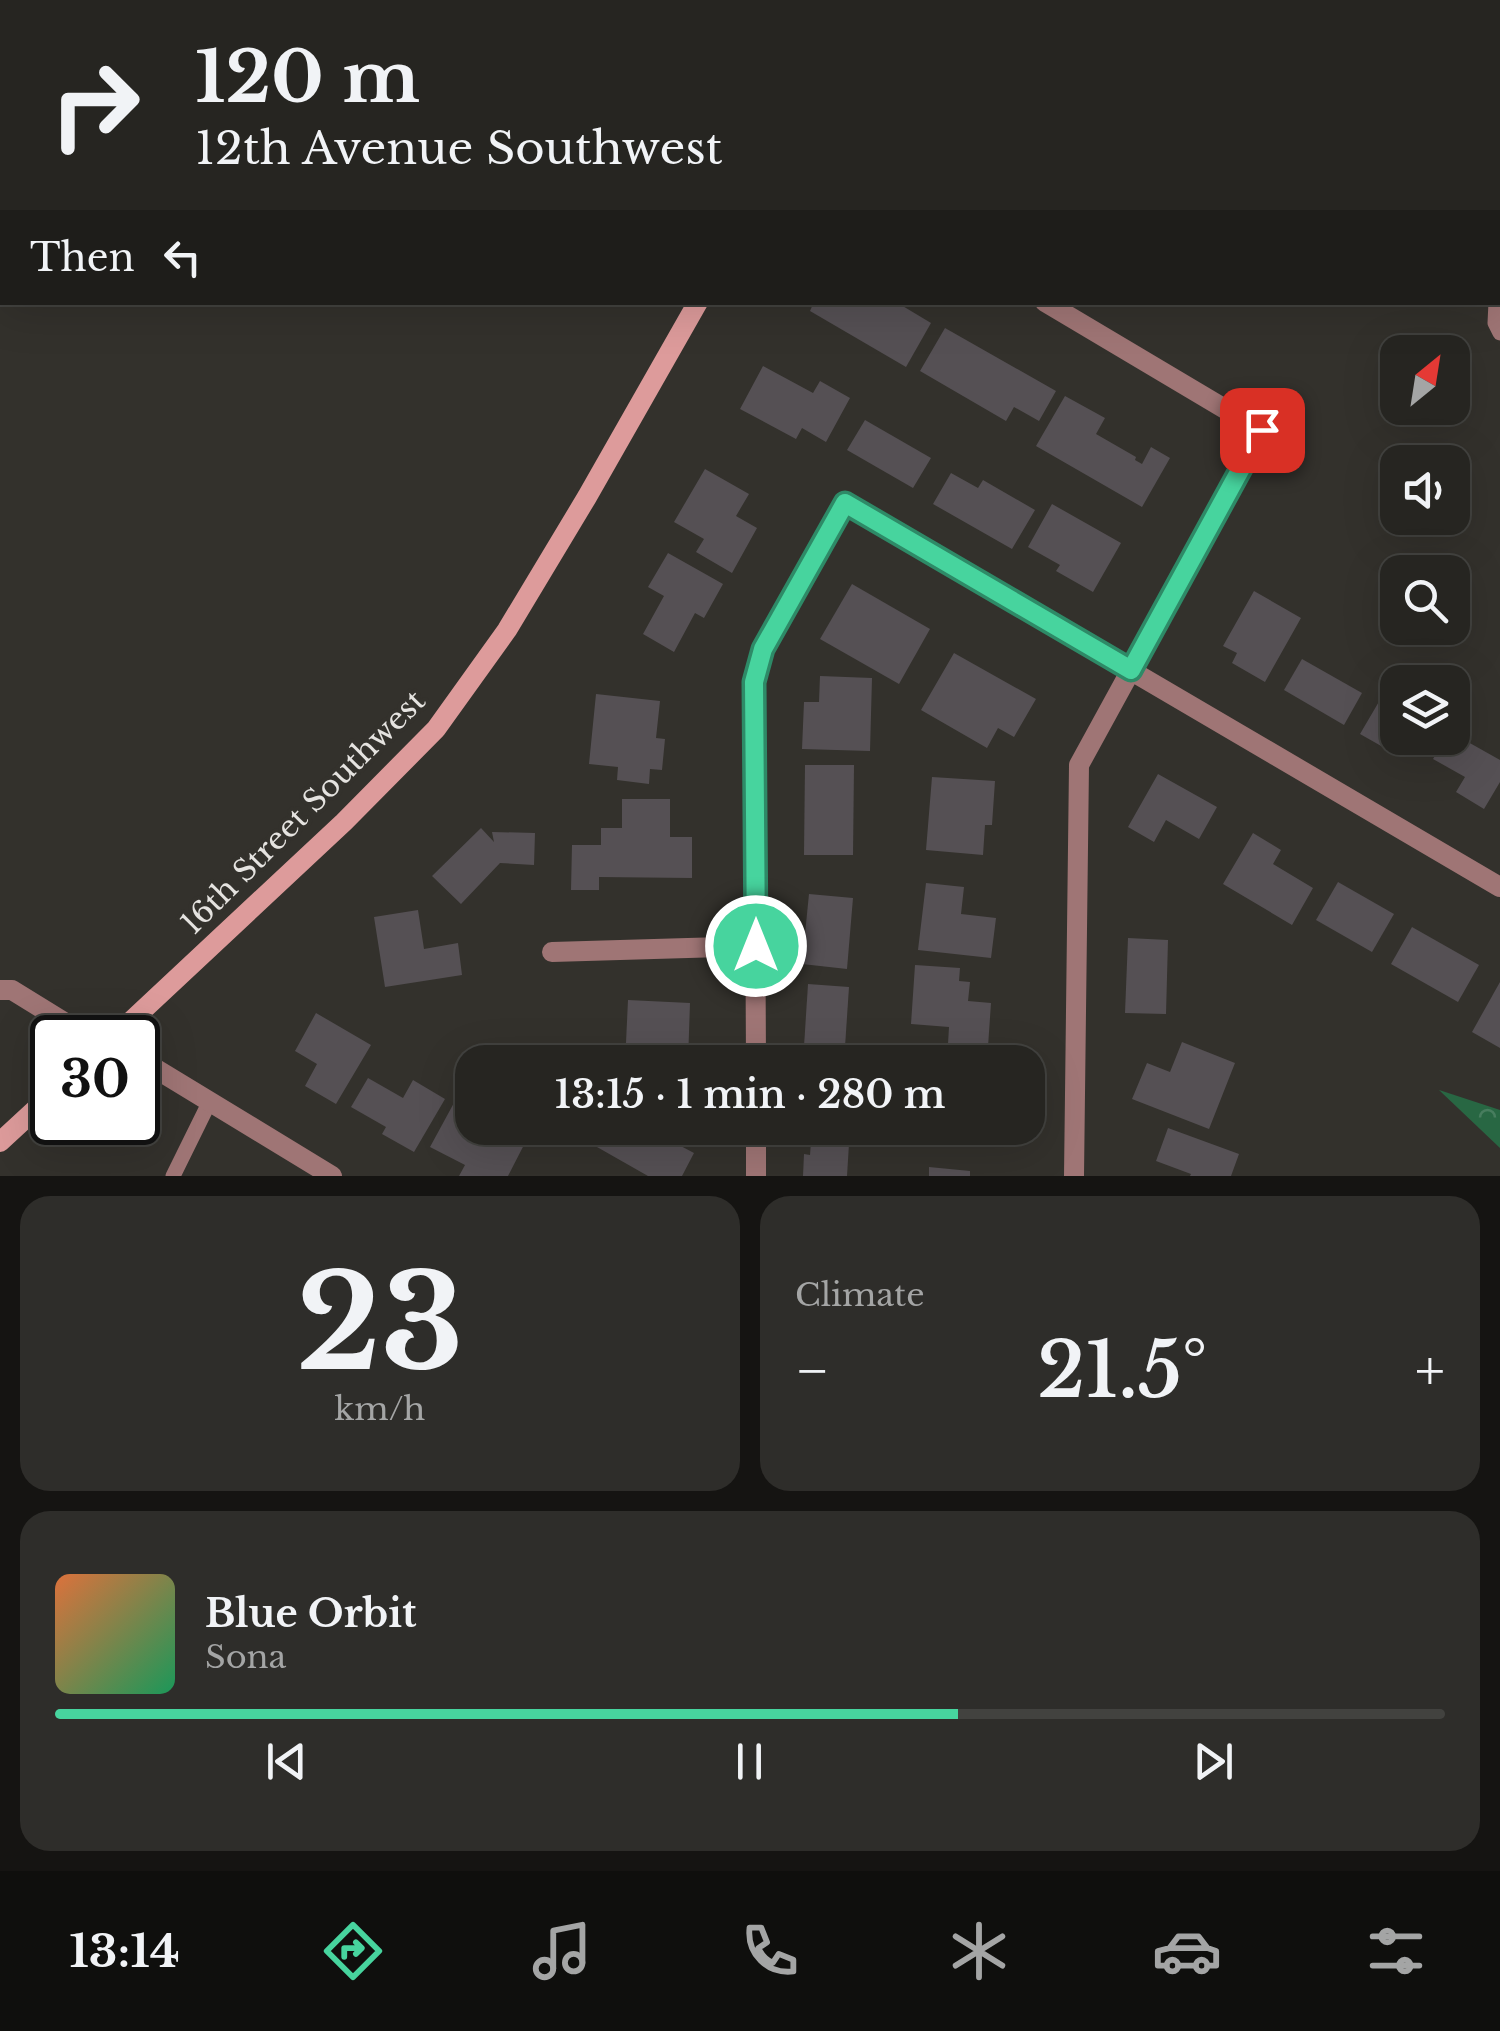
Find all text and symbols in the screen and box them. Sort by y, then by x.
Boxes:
text: 120 m [195,34,420,121]
icon: right [30,40,160,170]
text: 12th Avenue Southwest [195,120,723,176]
icon: left [155,230,210,285]
text: Then [30,234,135,281]
north arrow [1380,335,1470,425]
map controls [1380,335,1470,755]
pin [1220,388,1305,473]
icon: arrive [1235,403,1290,458]
button: sound [1380,445,1470,535]
button: search [1380,555,1470,645]
button: layers [1380,665,1470,755]
street label: 16th Street Southwest [173,682,433,942]
position arrow [704,894,808,998]
speed limit sign: 30 [30,1015,160,1145]
text: 13:15 · 1 min · 280 m [555,1071,945,1118]
text: 23 [296,1243,464,1404]
text: Climate [795,1275,924,1315]
text: 21.5° [1037,1324,1207,1417]
text: − [795,1337,830,1405]
text: + [1415,1337,1445,1405]
text: km/h [335,1389,425,1429]
text: Blue Orbit [205,1590,416,1637]
text: Sona [205,1637,286,1677]
icon: previous [259,1734,314,1789]
icon: pause [722,1734,777,1789]
icon: next [1186,1734,1241,1789]
icon: directions [318,1916,388,1986]
icon: music [527,1916,597,1986]
icon: phone [735,1916,805,1986]
icon: climate [944,1916,1014,1986]
icon: car [1152,1916,1222,1986]
icon: filters [1361,1916,1431,1986]
text: 13:14 [69,1923,180,1979]

